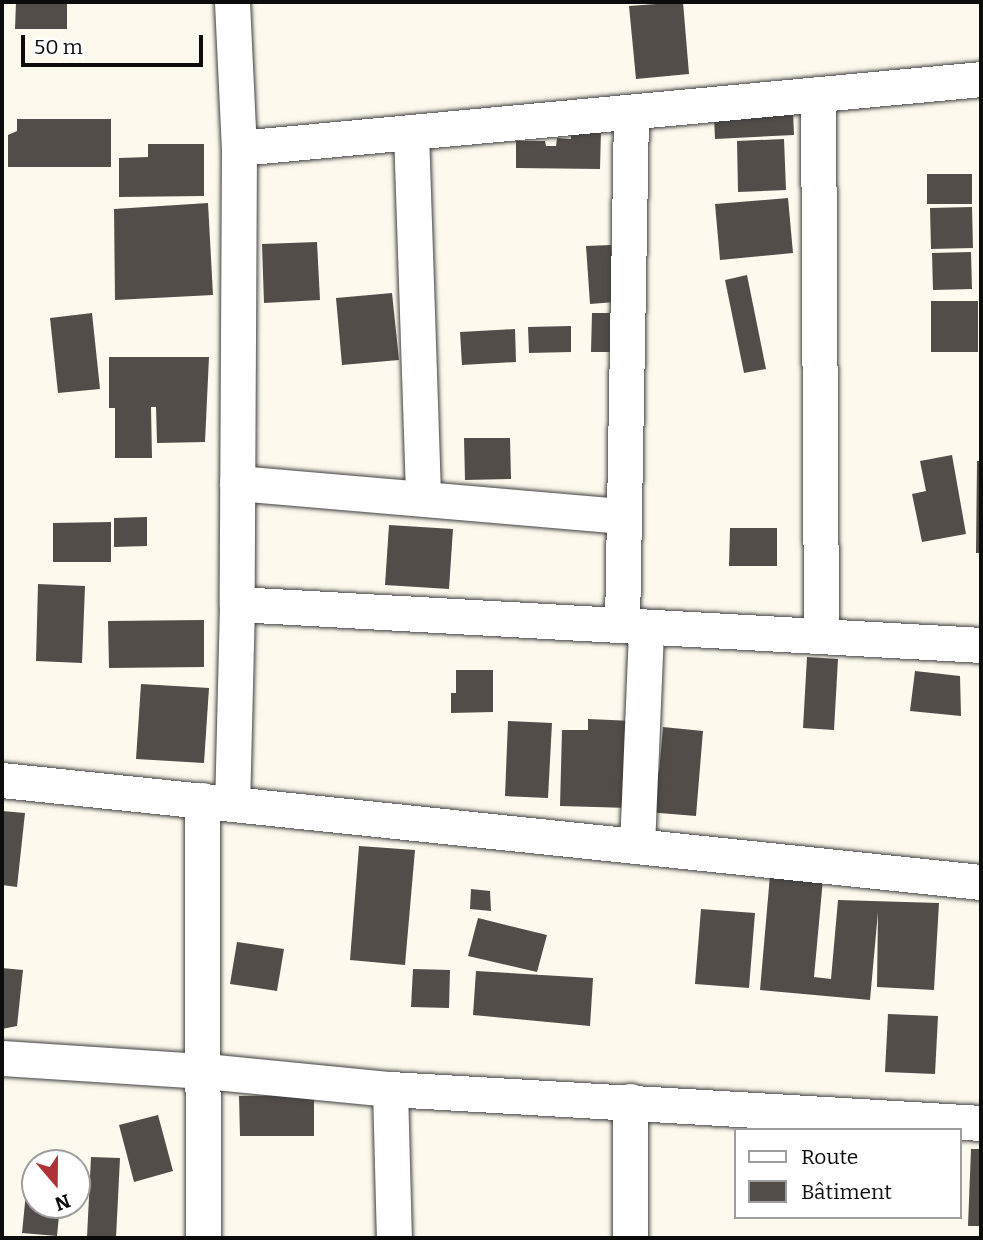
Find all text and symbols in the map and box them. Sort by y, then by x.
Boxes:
scale bar [24,21,206,65]
text: 50 m [34,34,83,60]
legend [734,1128,962,1219]
text: Route [801,1144,858,1170]
north arrow [21,1149,91,1219]
text: Bâtiment [801,1179,892,1205]
text: N [52,1189,74,1216]

